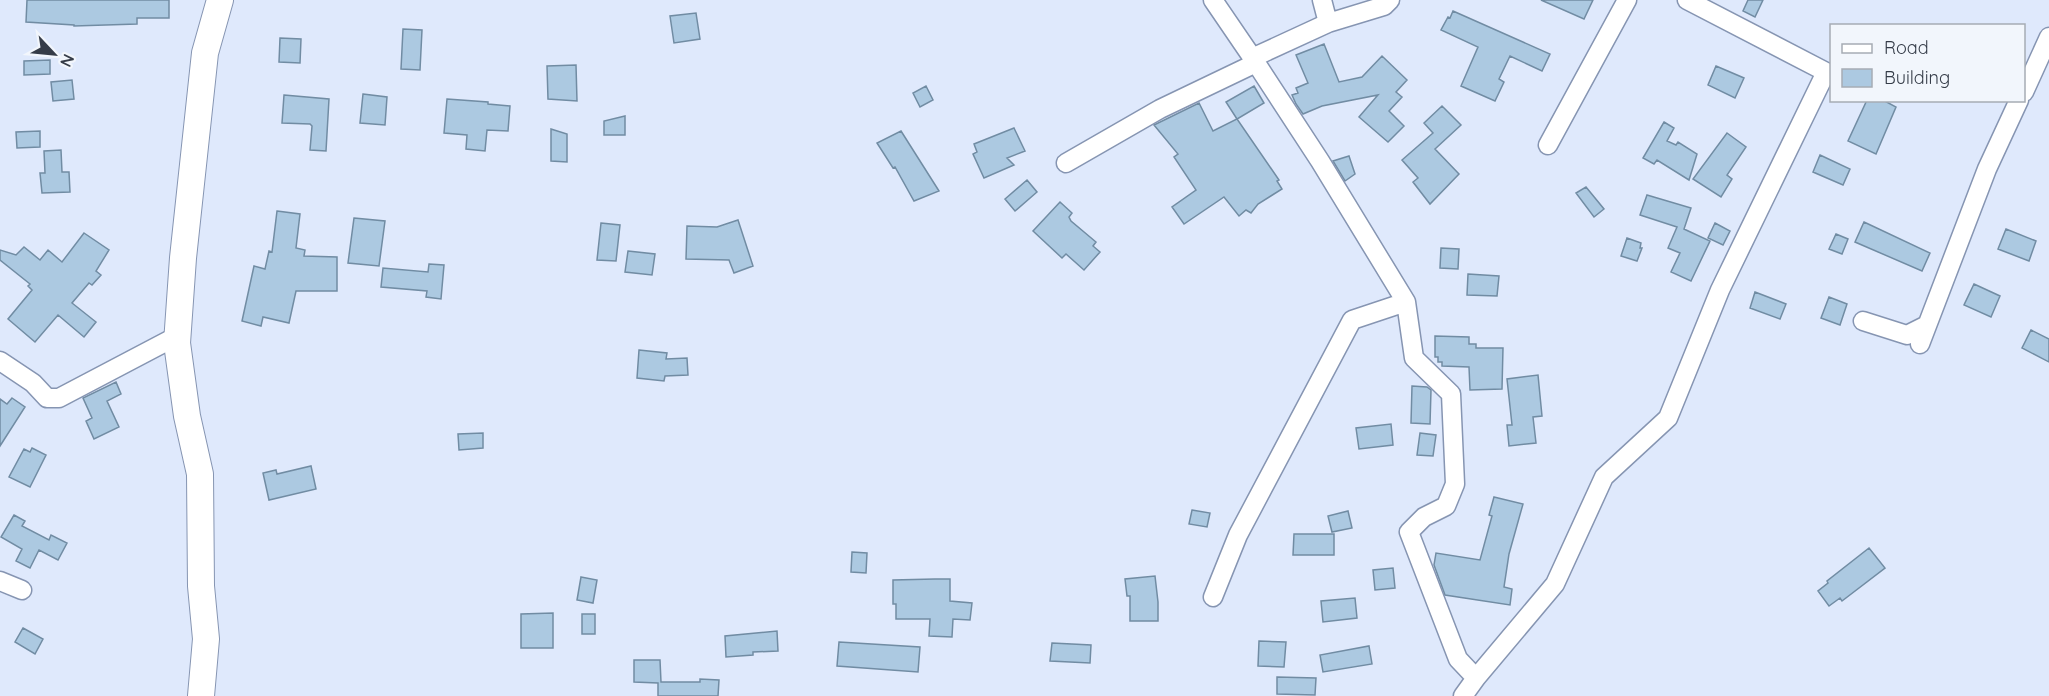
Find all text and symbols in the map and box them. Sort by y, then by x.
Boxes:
north arrow [24,24,84,84]
legend [1830,24,2025,102]
text: Road [1884,36,1929,59]
text: N [56,51,79,70]
text: Building [1884,66,1950,89]

